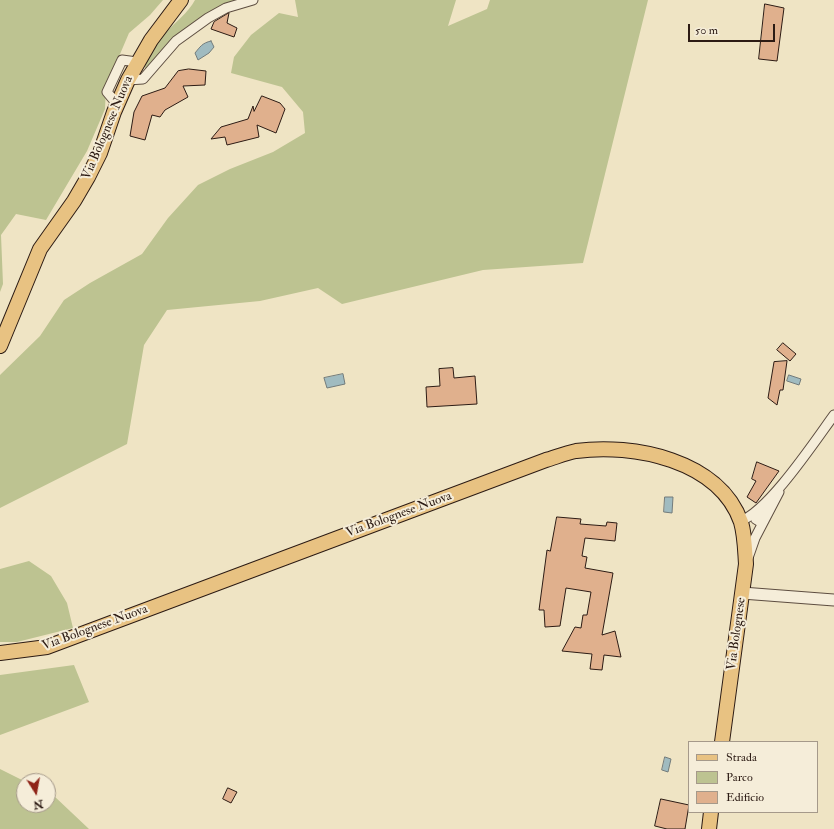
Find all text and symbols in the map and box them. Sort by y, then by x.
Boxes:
scale bar [690,16,777,42]
text: 50 m [695,23,718,38]
street label: Via Bolognese Nuova [79,74,137,182]
street label: Via Bolognese Nuova [344,489,454,541]
street label: Via Bolognese [724,597,750,671]
street label: Via Bolognese Nuova [40,602,150,654]
legend [688,741,818,813]
text: Strada [726,750,757,765]
text: Parco [726,770,753,785]
north arrow [16,773,56,813]
text: Edificio [726,790,764,805]
text: N [32,797,44,812]

